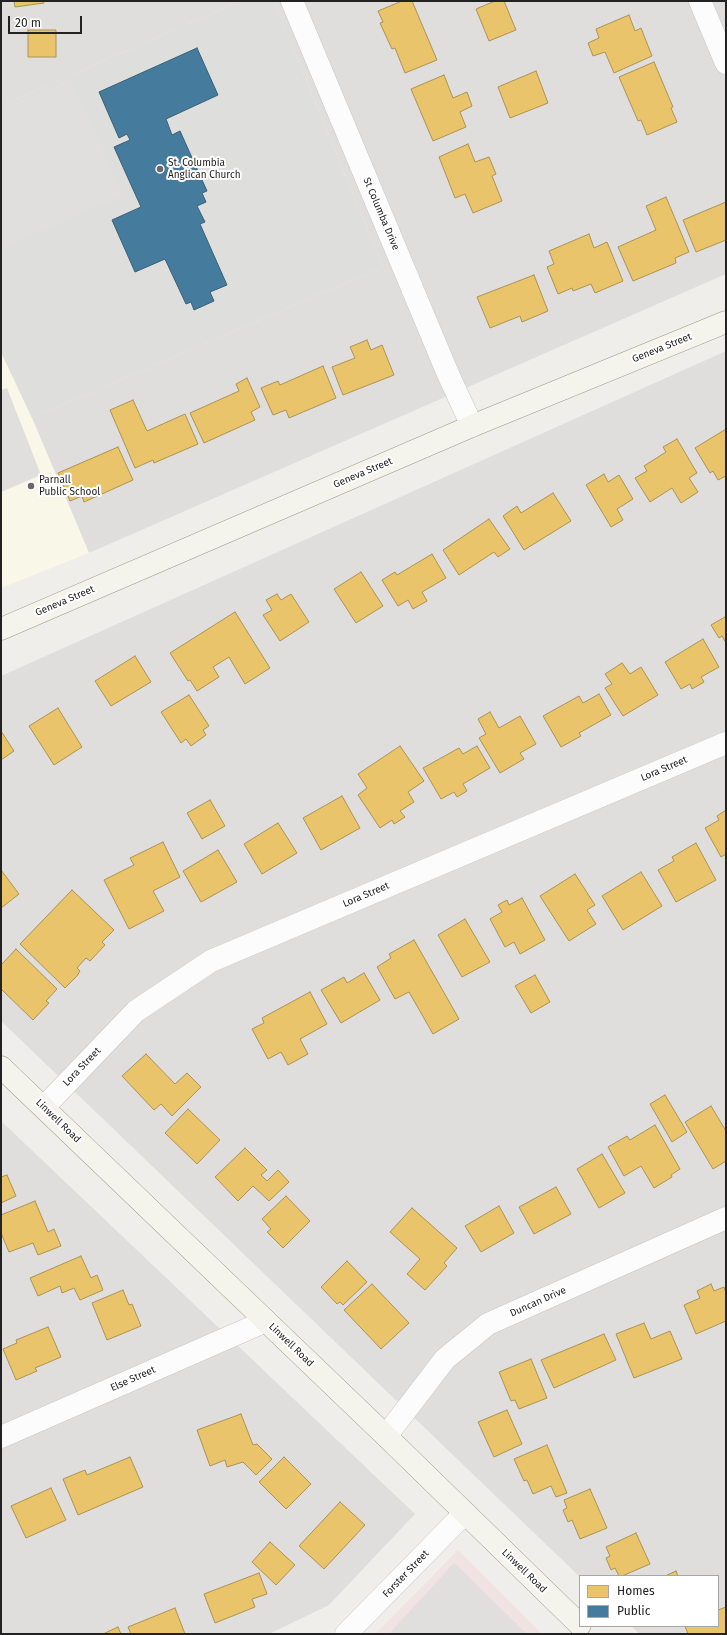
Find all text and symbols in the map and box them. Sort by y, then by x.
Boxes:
scale bar [10,8,84,34]
text: 20 m [15,16,41,30]
place label: St. Columbia Anglican Church [168,157,241,180]
marker: St. Columbia Anglican Church [155,164,165,174]
street label: St Columba Drive [360,176,402,252]
street label: Geneva Street [631,331,693,365]
street label: Geneva Street [332,455,394,491]
place label: Parnall Public School [39,474,100,498]
marker: Parnall Public School [26,481,36,491]
street label: Geneva Street [34,583,96,619]
street label: Lora Street [639,754,689,784]
street label: Lora Street [341,880,391,910]
street label: Lora Street [61,1045,103,1089]
street label: Linwell Road [33,1097,83,1145]
street label: Duncan Drive [508,1284,568,1320]
street label: Linwell Road [266,1321,316,1369]
street label: Else Street [109,1364,157,1394]
street label: Linwell Road [499,1547,549,1595]
street label: Forster Street [380,1548,432,1600]
legend [579,1575,719,1627]
text: Homes [617,1584,655,1598]
text: Public [617,1604,650,1618]

